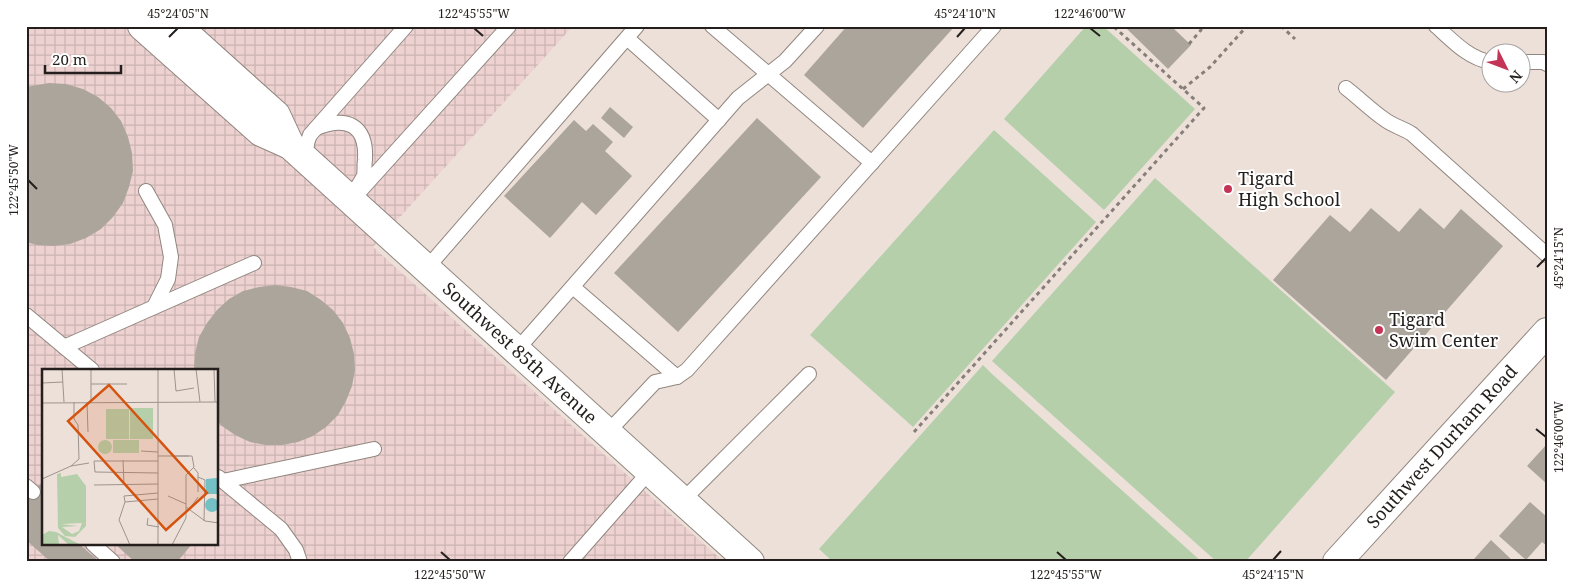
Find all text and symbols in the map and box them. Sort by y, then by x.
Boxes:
text: 45°24'05"N [147,5,209,22]
text: 122°45'55"W [438,5,510,22]
text: 45°24'10"N [934,5,996,22]
text: 122°46'00"W [1054,5,1126,22]
scale bar [45,42,121,74]
north arrow [1480,42,1530,92]
text: 20 m [52,49,87,69]
text: N [1505,67,1527,87]
text: 122°45'50"W [5,144,22,216]
place label: Tigard High School [1238,166,1341,211]
marker: Tigard High School [1222,183,1234,195]
text: 45°24'15"N [1550,227,1567,289]
street label: Southwest 85th Avenue [438,276,603,429]
place label: Tigard Swim Center [1389,307,1499,352]
marker: Tigard Swim Center [1373,324,1385,336]
street label: Southwest Durham Road [1361,359,1522,533]
inset map [42,369,219,546]
text: 122°46'00"W [1550,401,1567,473]
text: 122°45'50"W [414,566,486,583]
text: 122°45'55"W [1030,566,1102,583]
text: 45°24'15"N [1242,566,1304,583]

